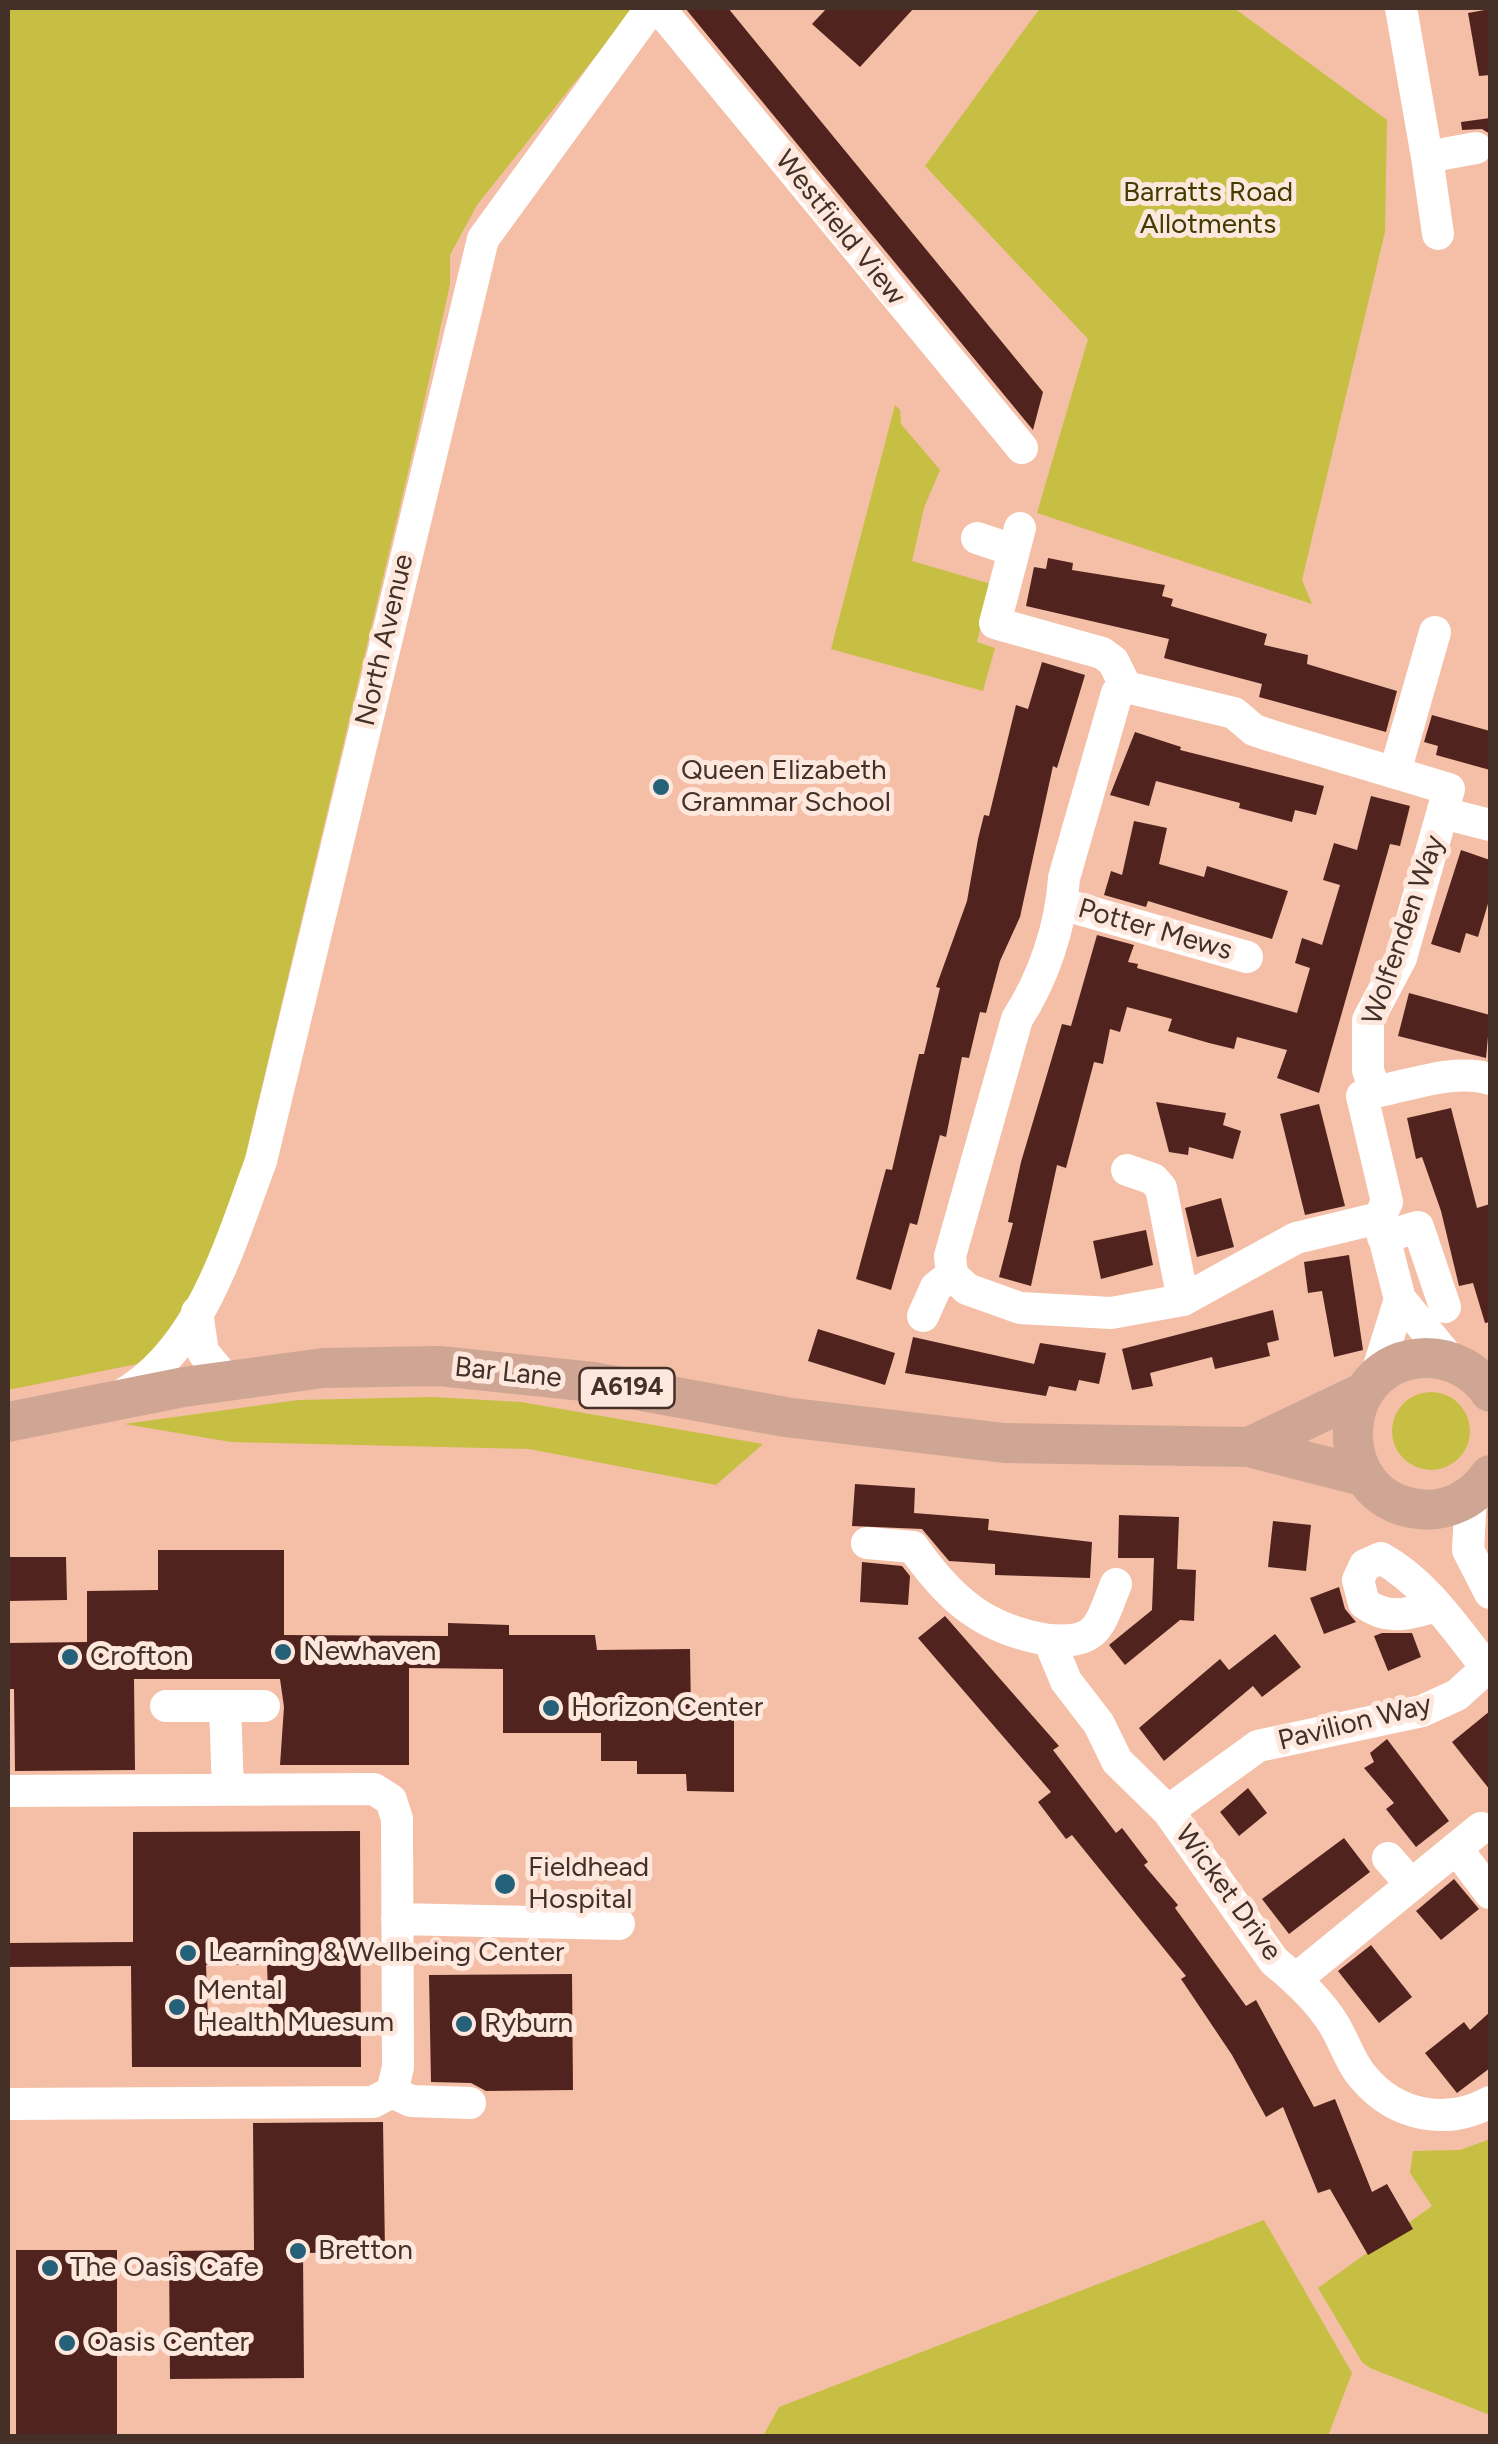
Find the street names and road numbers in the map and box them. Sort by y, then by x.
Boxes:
street label: Westfield View [767,144,913,312]
street label: North Avenue [349,551,421,729]
street label: Wolfenden Way [1356,831,1452,1029]
street label: Potter Mews [1074,892,1236,968]
street label: Bar Lane [453,1351,563,1395]
road number: A6194 [580,1368,674,1408]
street label: Pavilion Way [1275,1688,1435,1758]
street label: Wicket Drive [1168,1819,1288,1967]

